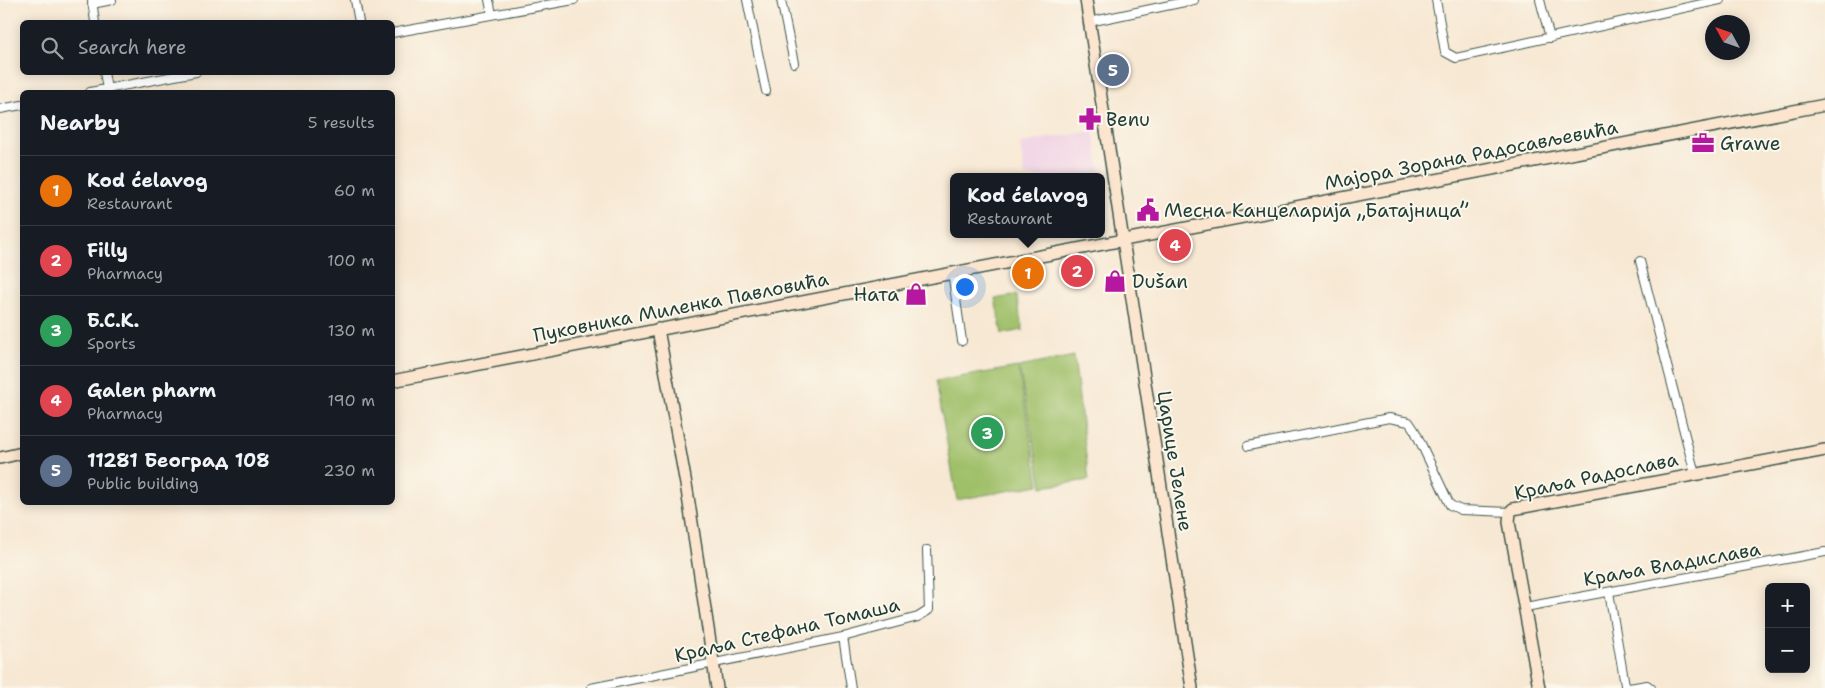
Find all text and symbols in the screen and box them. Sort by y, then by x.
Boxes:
north arrow [1705,15,1750,60]
search box [20,20,395,75]
icon: search [38,34,66,62]
text: Search here [78,35,187,60]
pin: 5 [1097,51,1129,89]
pharmacy icon: Benu [1077,106,1103,132]
place label: Benu [1106,107,1150,132]
text: Nearby [40,109,120,137]
text: 5 results [308,112,375,133]
street label: Мајора Зорана Радосављевића [1322,114,1620,196]
office icon: Grawe [1690,130,1716,156]
place label: Grawe [1720,131,1781,156]
text: Kod ćelavog [87,168,208,193]
popup [950,173,1105,238]
text: 1 [52,180,60,201]
text: 60 m [334,180,375,201]
text: Kod ćelavog [967,183,1088,208]
text: Restaurant [87,193,173,214]
public building icon: Месна Канцеларија „Батајница” [1135,197,1161,223]
place label: Месна Канцеларија „Батајница” [1164,198,1469,223]
text: Restaurant [967,208,1053,229]
pin: 4 [1159,226,1191,264]
text: Filly [87,238,128,263]
text: 2 [50,250,62,271]
text: 100 m [327,250,375,271]
pin: 2 [1061,252,1093,290]
pin: 1 [1012,254,1044,292]
text: Pharmacy [87,263,163,284]
street label: Пуковника Миленка Павловића [531,266,831,348]
shop icon: Dušan [1102,268,1128,294]
place label: Dušan [1132,269,1188,294]
your location [952,274,978,300]
shop icon: Ната [903,281,929,307]
place label: Ната [854,282,899,307]
text: Б.С.К. [87,308,139,333]
text: 3 [50,320,62,341]
text: 130 m [328,320,375,341]
text: Sports [87,333,136,354]
text: Galen pharm [87,378,216,403]
street label: Царице Јелене [1152,389,1198,533]
text: 4 [50,390,62,411]
text: 190 m [328,390,375,411]
text: Pharmacy [87,403,163,424]
pin: 3 [971,414,1003,452]
street label: Краља Радослава [1512,446,1680,506]
text: 11281 Београд 108 [87,448,269,473]
text: 5 [51,460,61,481]
text: 230 m [323,460,375,481]
text: Public building [87,473,199,494]
street label: Краља Владислава [1582,536,1763,592]
map controls [1765,583,1810,673]
button: + [1765,583,1810,628]
street label: Краља Стефана Томаша [672,592,902,668]
button: − [1765,628,1810,673]

